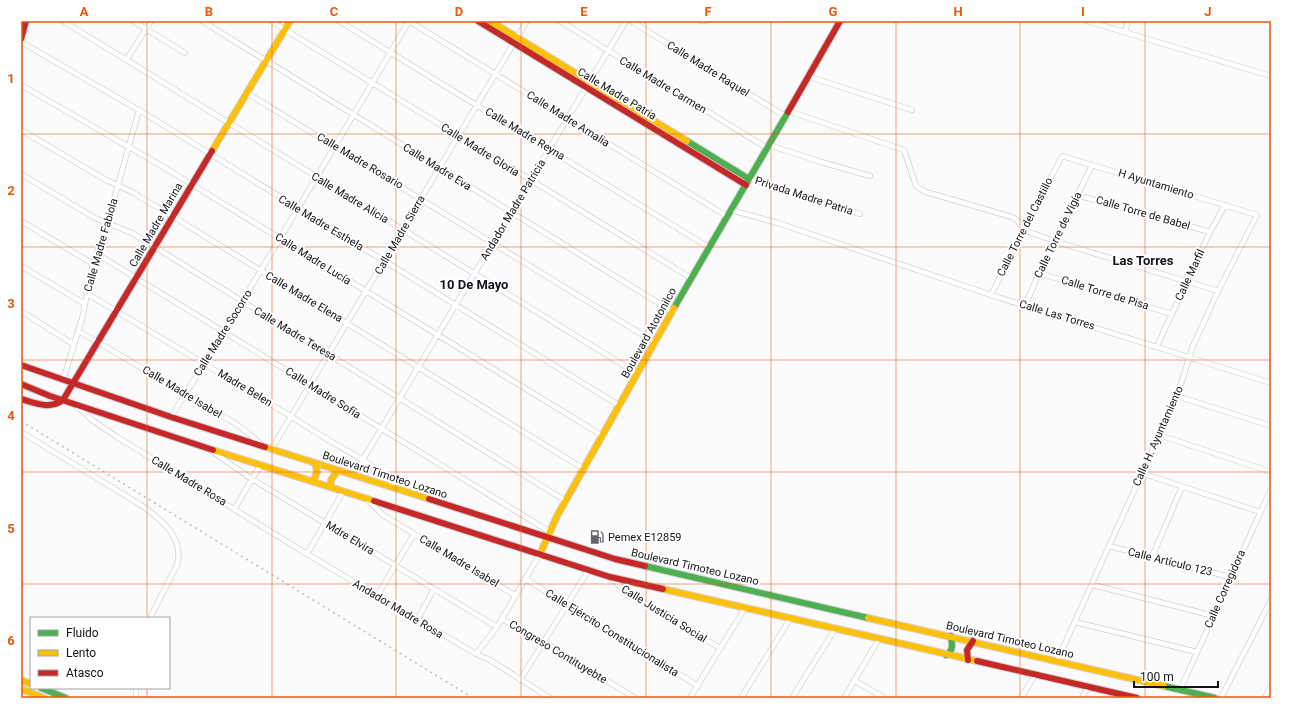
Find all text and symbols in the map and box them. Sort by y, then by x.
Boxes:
text: A [80,4,89,19]
text: B [205,4,213,19]
text: C [330,4,339,19]
text: D [455,4,463,19]
text: E [580,4,588,19]
text: F [704,4,712,19]
text: G [829,4,838,19]
text: H [953,4,963,19]
text: I [1081,4,1085,19]
text: J [1204,4,1212,19]
street label: Calle Madre Raquel [664,38,752,100]
street label: Calle Madre Carmen [617,54,709,116]
street label: Calle Madre Patria [575,65,659,123]
text: 1 [7,71,15,86]
street label: Calle Madre Amalia [524,88,612,150]
street label: Calle Madre Reyna [483,105,567,163]
street label: Calle Madre Gloria [438,121,522,179]
street label: Calle Madre Rosario [314,130,406,192]
street label: Calle Madre Eva [400,141,474,193]
street label: Andador Madre Patricia [478,157,548,263]
street label: H Ayuntamiento [1117,166,1195,202]
street label: Calle Madre Alicia [309,170,391,226]
street label: Privada Madre Patria [753,174,855,218]
street label: Calle Torre del Castillo [994,175,1056,279]
street label: Calle Madre Marina [127,181,185,269]
text: 2 [7,183,15,198]
street label: Calle Torre de Vigía [1031,190,1085,280]
street label: Calle Madre Esthela [276,192,366,254]
street label: Calle Madre Sierra [372,193,428,277]
street label: Calle Torre de Babel [1094,193,1192,233]
street label: Calle Madre Fabiola [81,197,121,293]
street label: Calle Madre Lucía [273,230,353,288]
street label: Calle Marfil [1172,247,1208,303]
district label: Las Torres [1113,253,1174,268]
street label: Calle Madre Elena [263,269,345,325]
street label: Calle Torre de Pisa [1060,273,1150,313]
district label: 10 De Mayo [440,277,508,292]
street label: Boulevard Atotonilco [619,285,679,381]
street label: Calle Madre Socorro [191,287,255,379]
text: 3 [7,296,15,311]
street label: Calle Las Torres [1018,297,1097,333]
street label: Calle Madre Teresa [251,304,339,364]
street label: Calle Madre Isabel [140,363,224,421]
street label: Calle Madre Sofía [283,365,363,421]
street label: Madre Belen [215,367,275,409]
street label: Calle H. Ayuntamiento [1130,384,1186,488]
text: 4 [7,408,15,423]
street label: Boulevard Timoteo Lozano [321,449,449,501]
street label: Calle Madre Rosa [149,453,229,509]
street label: Mdre Elvira [323,518,377,558]
text: 5 [7,521,15,536]
fuel station icon: Pemex E12859 [589,529,605,545]
place label: Pemex E12859 [608,531,682,544]
street label: Calle Madre Isabel [417,532,501,590]
street label: Calle Artículo 123 [1126,545,1214,579]
street label: Boulevard Timoteo Lozano [630,546,760,588]
street label: Calle Corregidora [1202,548,1248,630]
street label: Andador Madre Rosa [350,577,446,641]
street label: Calle Justicia Social [619,582,709,646]
street label: Calle Ejército Constitucionalista [543,586,681,680]
legend [30,617,170,689]
street label: Congreso Contituyebte [507,618,609,686]
street label: Boulevard Timoteo Lozano [945,619,1075,661]
text: Fluido [66,626,99,640]
text: 6 [7,633,15,648]
text: Lento [66,646,96,660]
scale bar [1134,663,1218,689]
text: Atasco [66,666,104,680]
text: 100 m [1140,670,1174,684]

